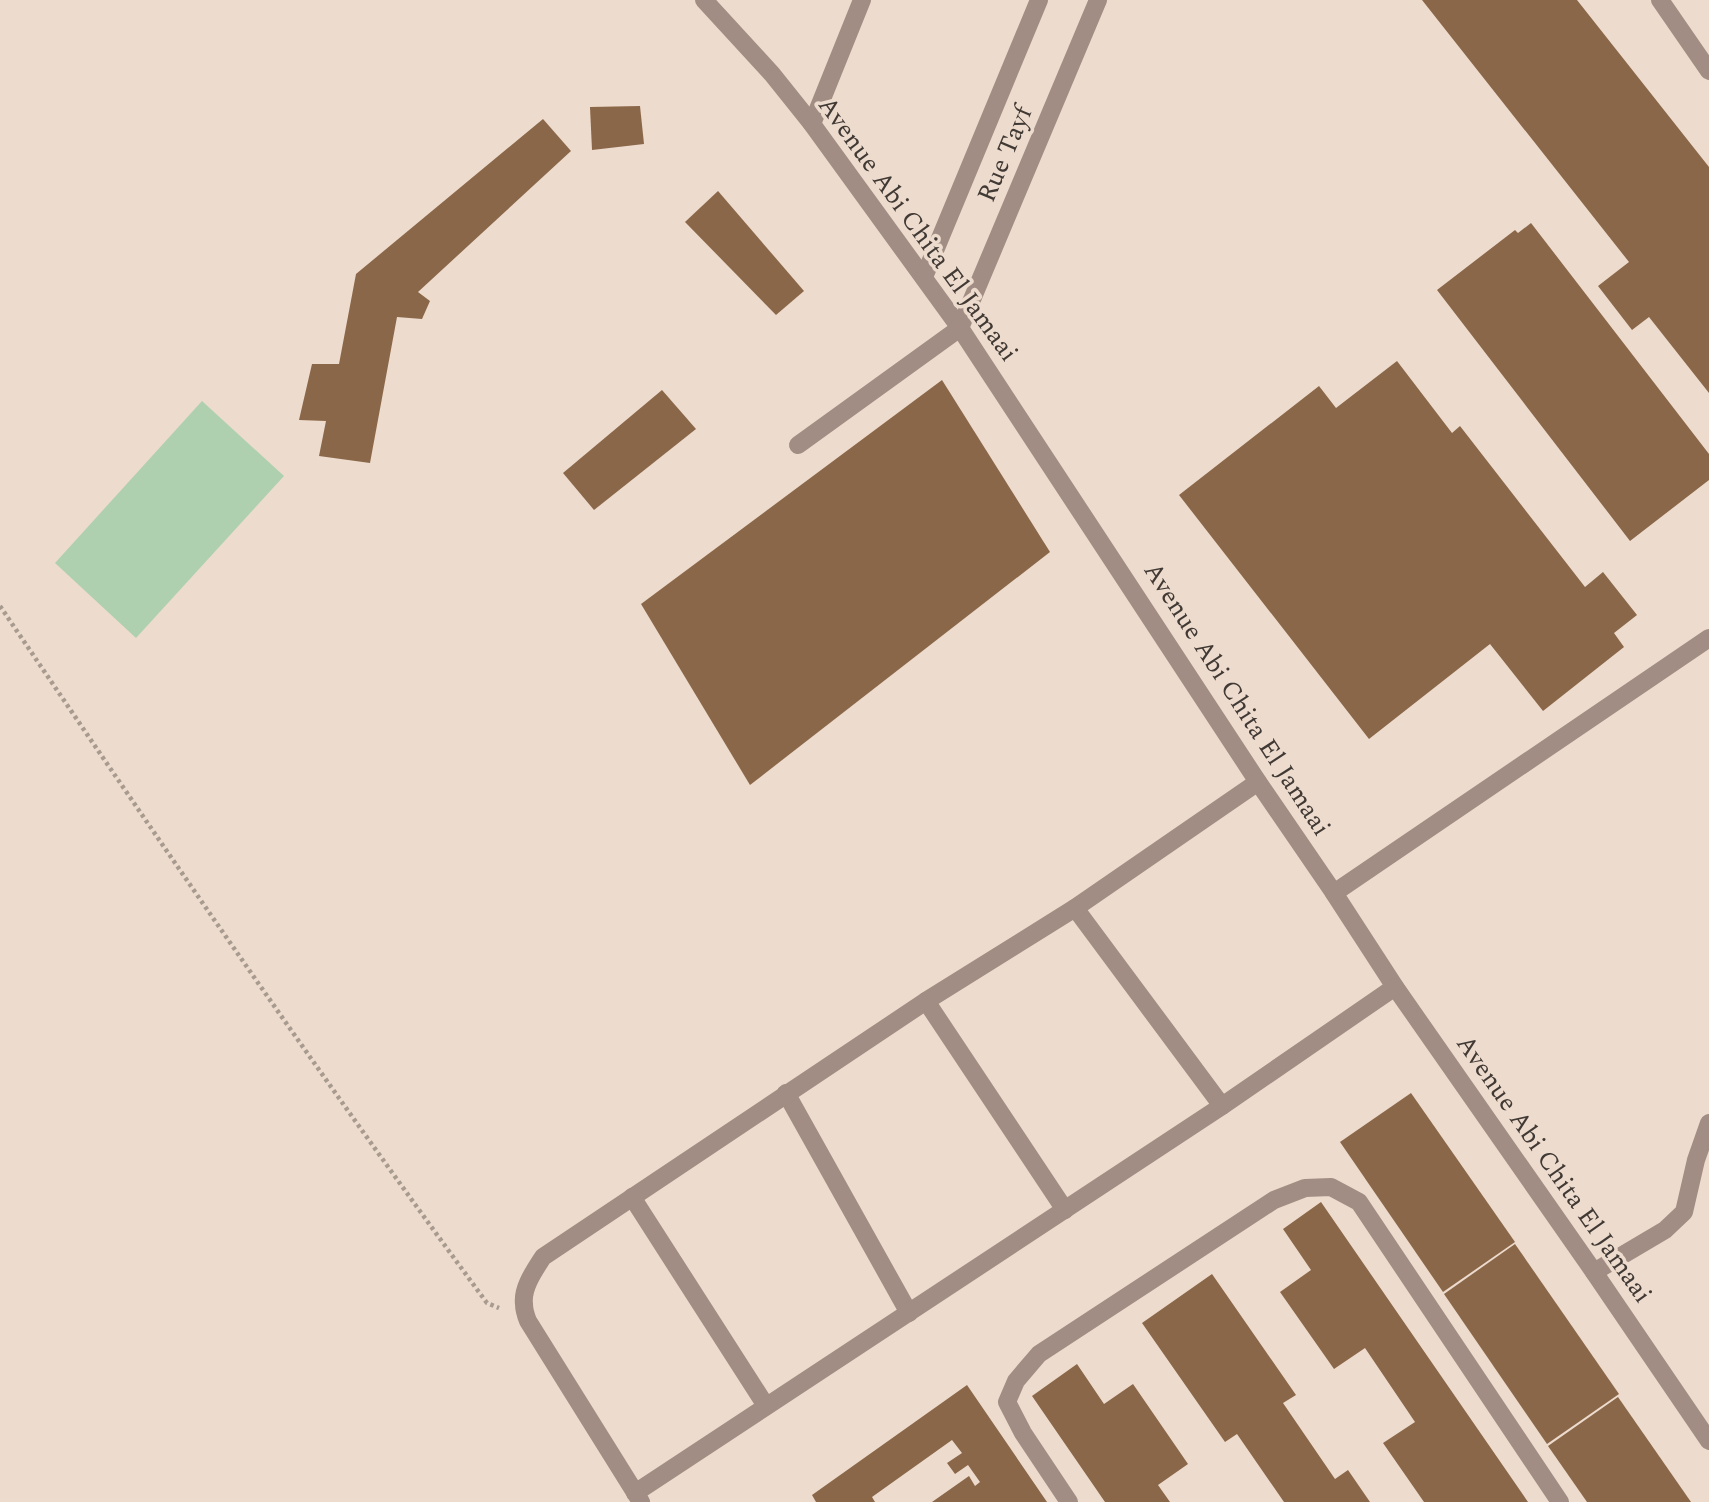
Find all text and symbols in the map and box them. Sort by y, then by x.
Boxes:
street label: Avenue Abi Chita El Jamaai [808,88,1028,370]
street label: Rue Tayf [967,98,1044,208]
street label: Avenue Abi Chita El Jamaai [1133,554,1341,844]
street label: Avenue Abi Chita El Jamaai [1446,1027,1662,1311]

